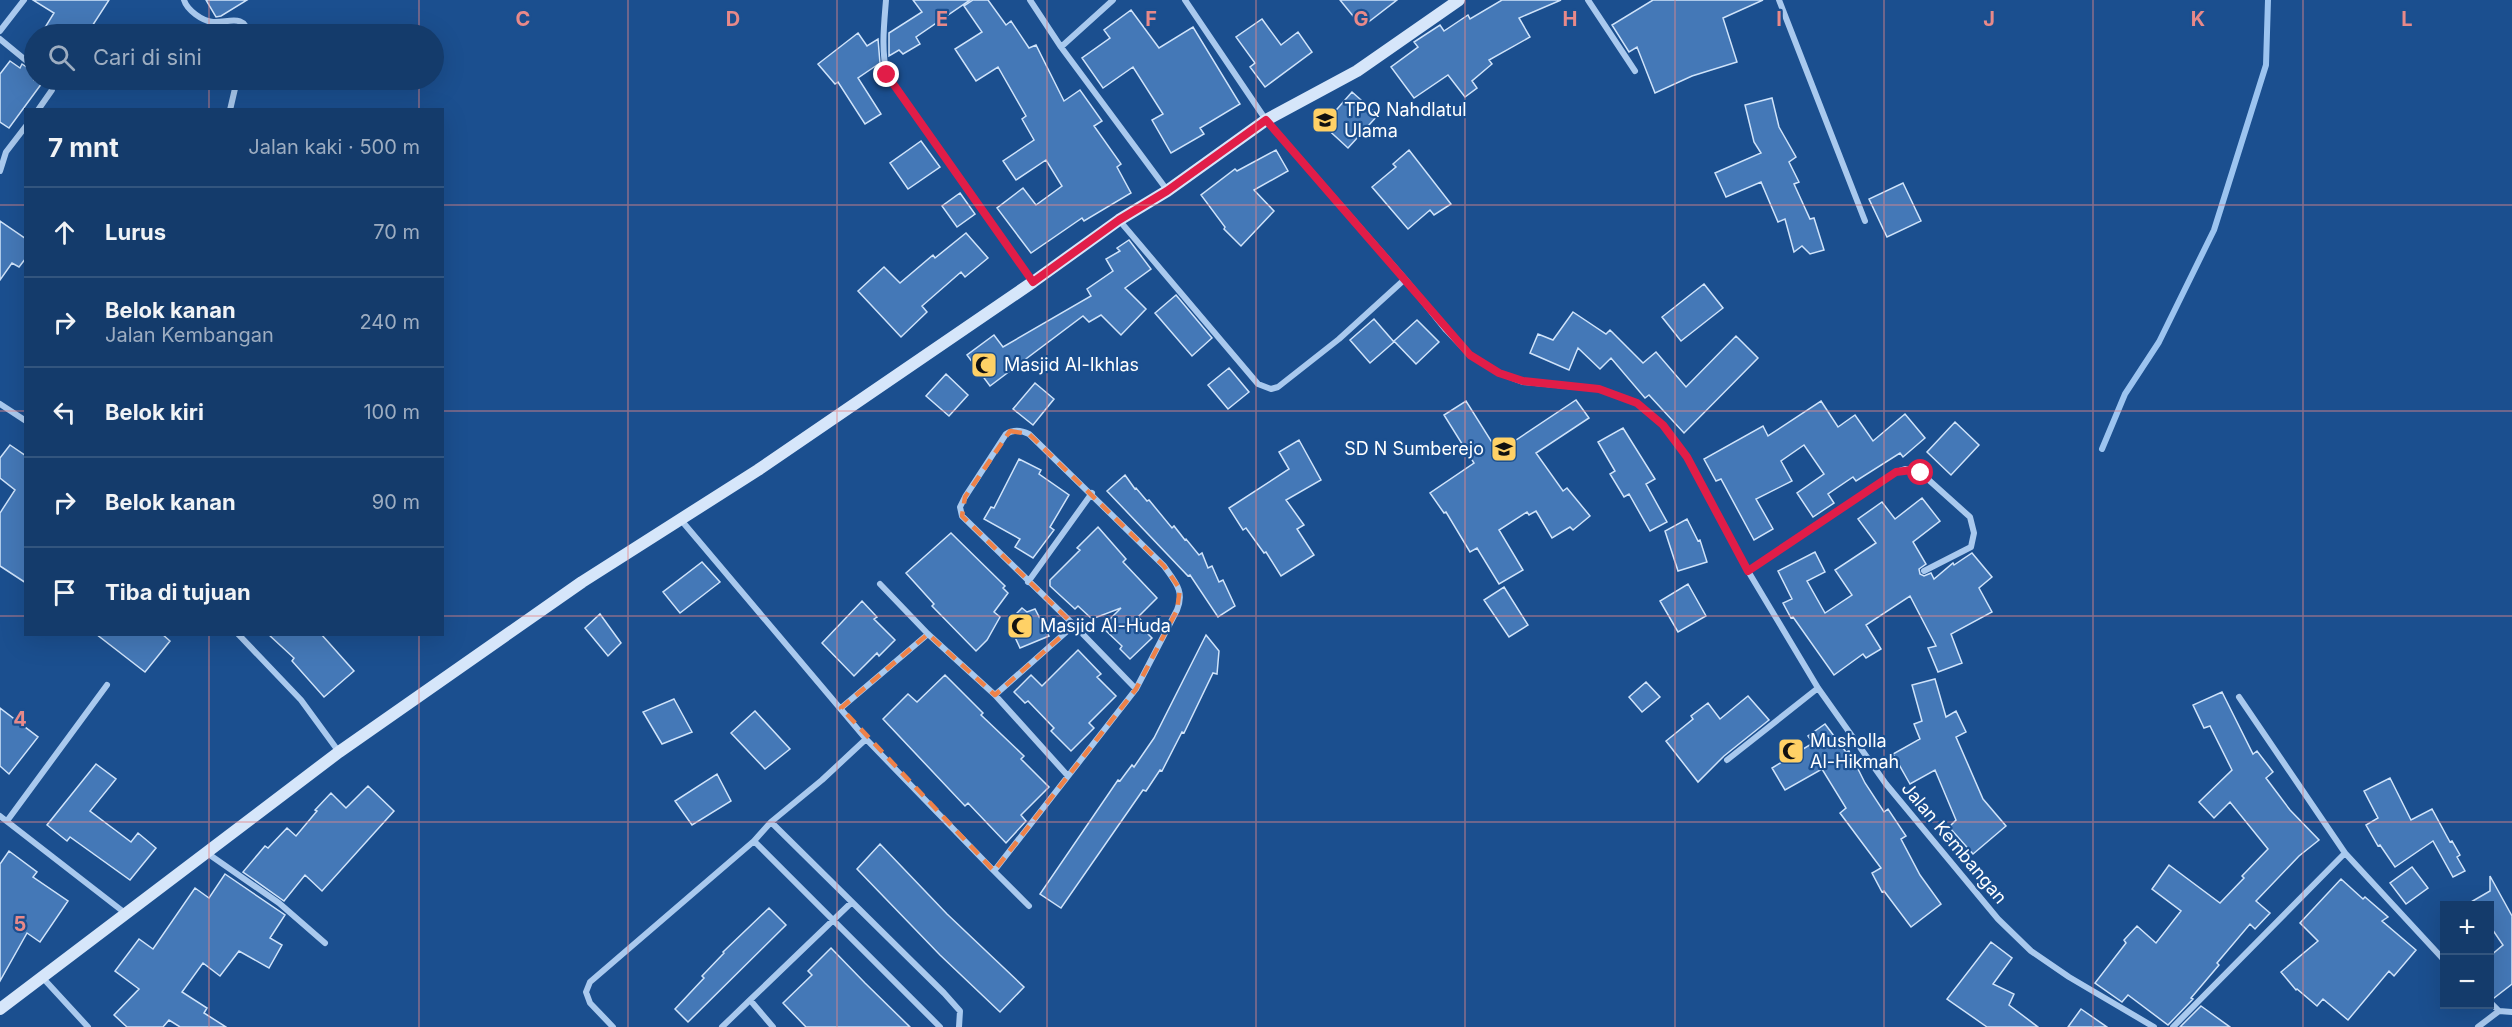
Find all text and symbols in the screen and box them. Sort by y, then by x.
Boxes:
text: C [516,7,530,31]
text: D [726,7,740,31]
text: E [936,7,948,31]
text: F [1145,7,1157,31]
text: G [1353,7,1369,31]
text: H [1563,7,1577,31]
text: I [1776,7,1782,31]
text: J [1983,7,1995,31]
text: K [2191,7,2205,31]
text: L [2401,7,2413,31]
search box [24,24,444,90]
icon: search [45,41,78,74]
text: Cari di sini [93,44,202,70]
route end [873,61,899,87]
place label: TPQ Nahdlatul Ulama [1344,99,1467,141]
school or university icon: TPQ Nahdlatul Ulama [1310,105,1340,135]
text: 7 mnt [48,132,119,163]
text: Jalan kaki · 500 m [248,135,420,159]
icon: ahead [48,216,81,249]
text: Lurus [105,219,166,245]
text: 70 m [373,220,420,244]
text: Belok kanan [105,297,236,323]
icon: right [48,306,81,339]
text: 240 m [359,310,420,334]
text: Jalan Kembangan [105,323,274,347]
mosque icon: Masjid Al-Ikhlas [969,350,999,380]
place label: Masjid Al-Ikhlas [1004,354,1139,375]
icon: left [48,396,81,429]
text: Belok kiri [105,399,204,425]
text: 100 m [363,400,420,424]
school or university icon: SD N Sumberejo [1489,434,1519,464]
place label: SD N Sumberejo [1344,438,1484,459]
route start [1907,459,1933,485]
icon: right [48,486,81,519]
text: Belok kanan [105,489,236,515]
text: 90 m [372,490,420,514]
icon: arrive [48,576,81,609]
text: Tiba di tujuan [105,579,251,605]
mosque icon: Masjid Al-Huda [1005,611,1035,641]
place label: Masjid Al-Huda [1040,615,1171,636]
text: 4 [13,707,27,731]
place label: Musholla Al-Hikmah [1810,730,1899,772]
mosque icon: Musholla Al-Hikmah [1776,736,1806,766]
street label: Jalan Kembangan [1898,778,2011,908]
map controls [2440,901,2494,1009]
button: + [2440,901,2494,955]
text: 5 [14,912,26,936]
button: − [2440,955,2494,1009]

